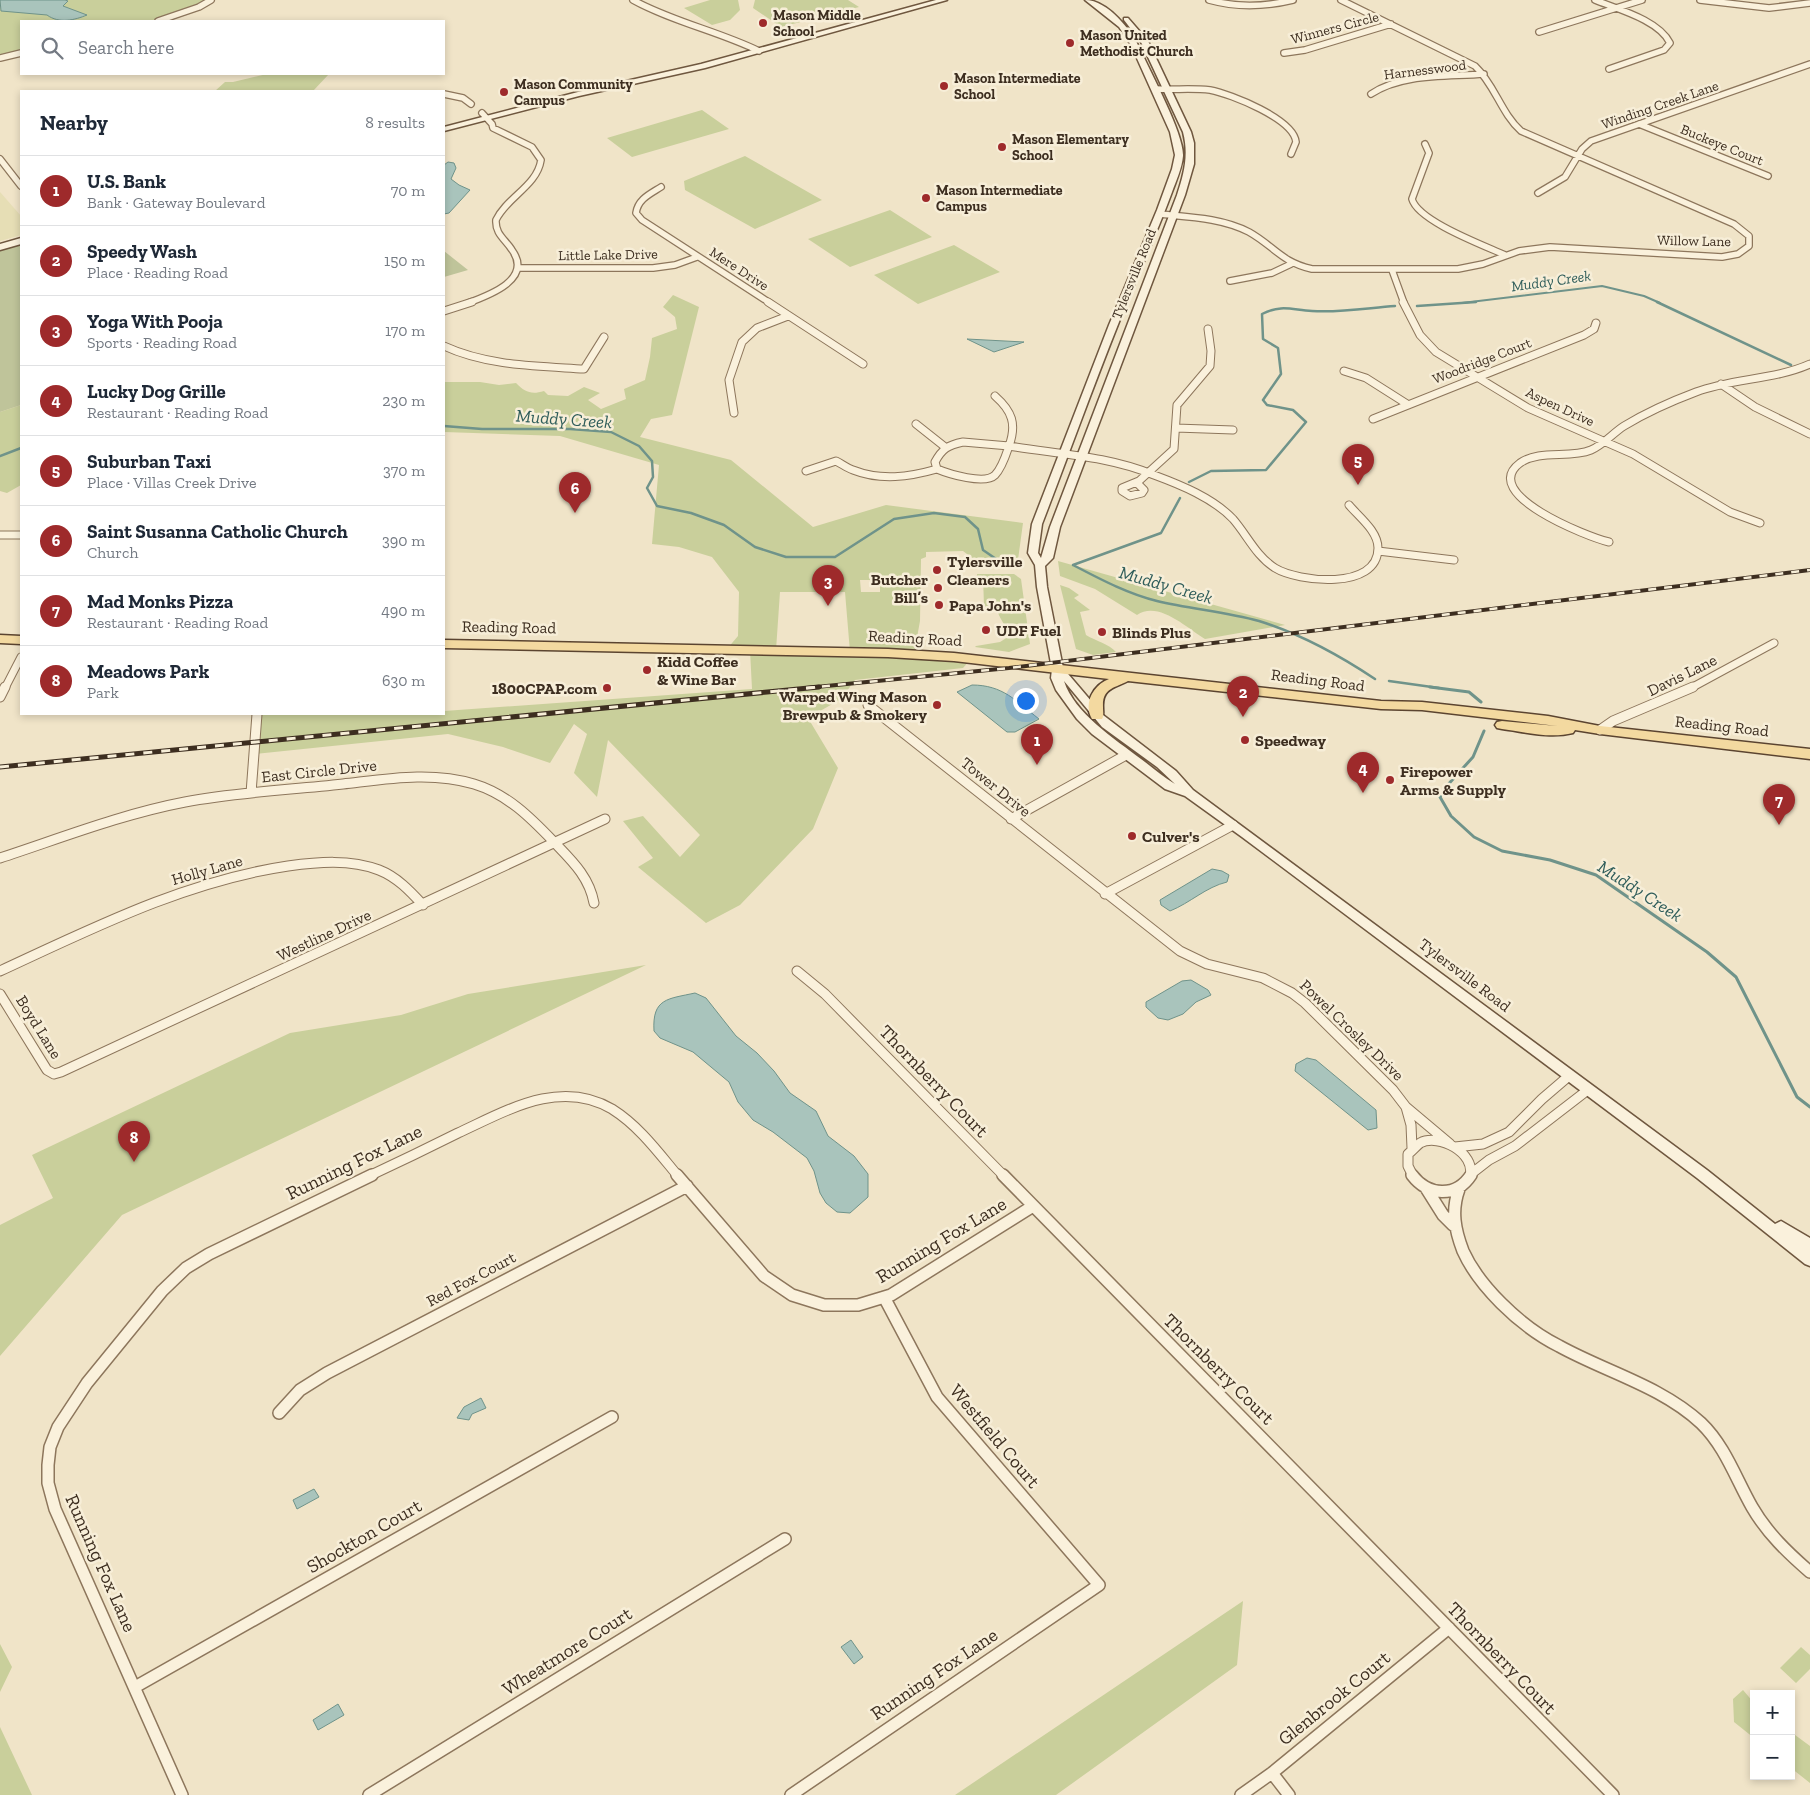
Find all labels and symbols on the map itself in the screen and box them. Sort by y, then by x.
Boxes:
place label: Mason Middle School [773,7,861,40]
street label: Winners Circle [1289,8,1381,48]
marker: Mason Middle School [757,17,769,29]
place label: Mason United Methodist Church [1080,27,1193,60]
marker: Mason United Methodist Church [1064,37,1076,49]
street label: Harnesswood [1383,56,1467,83]
place label: Mason Intermediate School [954,70,1081,103]
place label: Mason Community Campus [514,76,633,109]
street label: Winding Creek Lane [1599,77,1721,133]
marker: Mason Intermediate School [938,80,950,92]
marker: Mason Community Campus [498,86,510,98]
street label: Buckeye Court [1678,121,1767,170]
place label: Mason Elementary School [1012,131,1129,164]
marker: Mason Elementary School [996,141,1008,153]
place label: Mason Intermediate Campus [936,182,1063,215]
marker: Mason Intermediate Campus [920,192,932,204]
street label: Tylersville Road [1108,226,1160,322]
street label: Willow Lane [1657,232,1731,250]
street label: Mere Drive [706,244,772,295]
street label: Little Lake Drive [558,246,658,264]
water label: Muddy Creek [1510,266,1592,296]
street label: Woodridge Court [1430,334,1535,388]
street label: Aspen Drive [1523,384,1597,430]
water label: Muddy Creek [515,405,613,433]
pin: 5 [1342,444,1374,485]
pin: 6 [559,472,591,513]
place label: Tylersville Cleaners [947,552,1023,589]
water label: Muddy Creek [1117,561,1215,609]
marker: Tylersville Cleaners [931,564,943,576]
pin: 3 [812,565,844,606]
place label: Butcher Bill’s [871,570,928,607]
marker: Butcher Bill’s [932,582,944,594]
place label: Papa John's [949,596,1031,615]
marker: Papa John's [933,599,945,611]
street label: Reading Road [462,617,556,637]
place label: UDF Fuel [996,621,1061,640]
place label: Blinds Plus [1112,623,1191,642]
marker: UDF Fuel [980,624,992,636]
street label: Reading Road [867,626,963,650]
marker: Blinds Plus [1096,626,1108,638]
street label: Davis Lane [1644,650,1720,700]
place label: Kidd Coffee & Wine Bar [657,652,738,689]
marker: Kidd Coffee & Wine Bar [641,664,653,676]
street label: Reading Road [1270,665,1366,695]
pin: 2 [1227,676,1259,717]
place label: 1800CPAP.com [492,679,597,698]
marker: 1800CPAP.com [601,682,613,694]
place label: Warped Wing Mason Brewpub & Smokery [779,687,928,724]
your location [1013,688,1039,714]
marker: Warped Wing Mason Brewpub & Smokery [931,699,943,711]
street label: Reading Road [1674,712,1770,740]
pin: 1 [1021,724,1053,765]
place label: Speedway [1255,731,1326,750]
marker: Speedway [1239,734,1251,746]
pin: 4 [1347,752,1379,793]
street label: Tower Drive [957,753,1035,821]
street label: East Circle Drive [260,756,378,786]
place label: Firepower Arms & Supply [1400,762,1507,799]
marker: Firepower Arms & Supply [1384,774,1396,786]
pin: 7 [1763,784,1795,825]
place label: Culver's [1142,827,1200,846]
marker: Culver's [1126,830,1138,842]
street label: Holly Lane [169,851,245,889]
water label: Muddy Creek [1594,856,1686,926]
street label: Westline Drive [274,905,374,965]
street label: Tylersville Road [1415,934,1515,1016]
street label: Powel Crosley Drive [1296,976,1408,1084]
street label: Boyd Lane [12,992,66,1062]
street label: Thornberry Court [875,1020,993,1142]
street label: Running Fox Lane [282,1119,426,1205]
pin: 8 [118,1121,150,1162]
street label: Running Fox Lane [872,1192,1010,1288]
street label: Red Fox Court [423,1248,519,1310]
street label: Thornberry Court [1159,1309,1279,1429]
street label: Westfield Court [945,1379,1045,1493]
street label: Running Fox Lane [60,1491,142,1635]
street label: Shockton Court [302,1494,426,1578]
street label: Thornberry Court [1443,1597,1561,1719]
street label: Wheatmore Court [498,1602,636,1700]
street label: Running Fox Lane [866,1623,1002,1725]
street label: Glenbrook Court [1273,1646,1395,1750]

